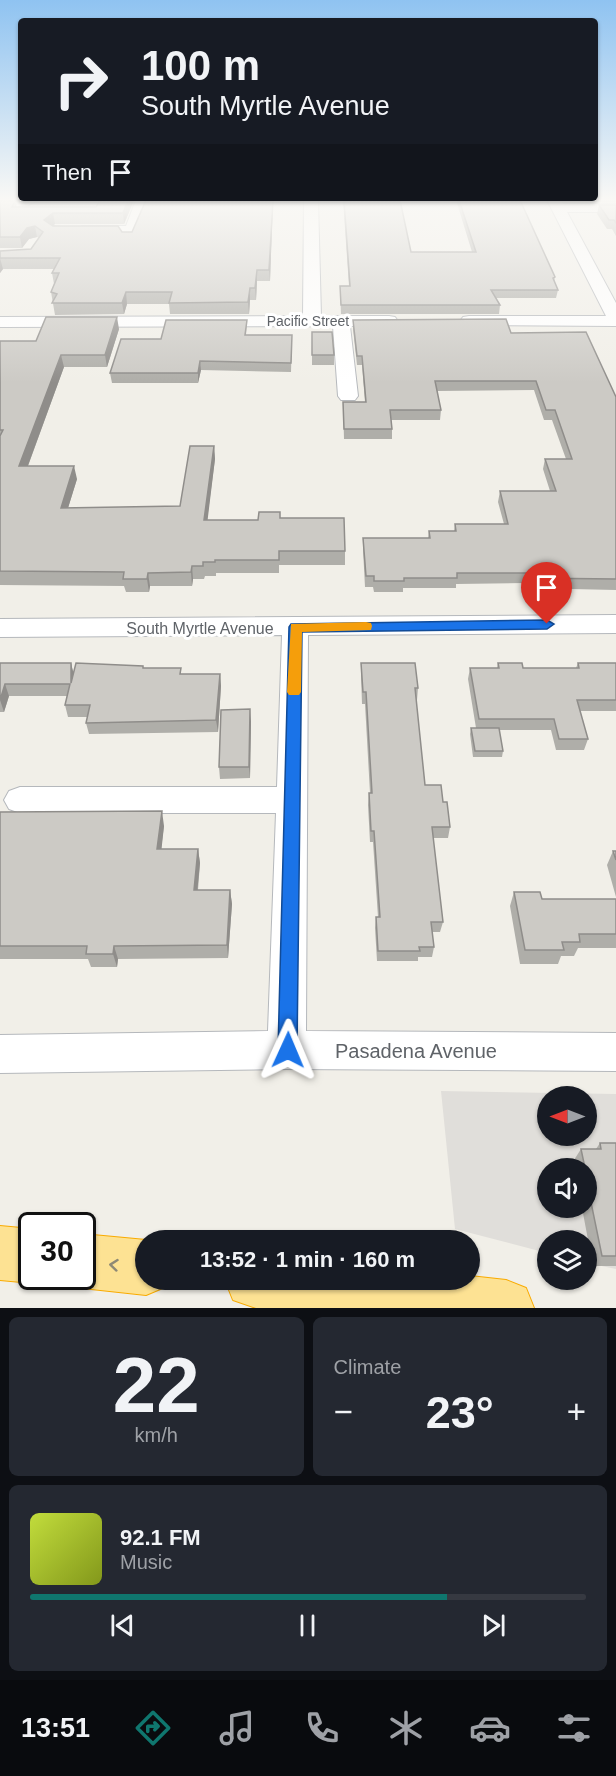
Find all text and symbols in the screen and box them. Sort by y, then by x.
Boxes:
icon: right [42,42,120,120]
text: 100 m [141,42,260,89]
text: South Myrtle Avenue [141,91,390,121]
icon: arrive [104,156,137,189]
text: Then [42,160,92,185]
street label: Pacific Street [267,313,349,329]
pin [521,562,572,624]
icon: arrive [530,571,563,604]
street label: South Myrtle Avenue [126,620,274,637]
position arrow [256,1018,320,1082]
street label: Pasadena Avenue [335,1040,497,1062]
north arrow [537,1086,597,1146]
map controls [537,1086,597,1290]
button: sound [537,1158,597,1218]
speed limit sign: 30 [18,1212,96,1290]
button: layers [537,1230,597,1290]
text: 13:52 · 1 min · 160 m [200,1247,415,1272]
one-way arrow [109,1259,119,1272]
text: 22 [113,1341,200,1429]
text: Climate [334,1356,401,1378]
text: 23° [426,1387,494,1438]
text: − [334,1393,353,1430]
text: + [567,1393,586,1430]
text: km/h [135,1424,178,1446]
text: 92.1 FM [120,1525,201,1550]
text: Music [120,1551,172,1573]
icon: previous [106,1609,139,1642]
icon: pause [291,1609,324,1642]
icon: next [477,1609,510,1642]
icon: directions [132,1707,174,1749]
icon: music [216,1707,258,1749]
icon: phone [301,1707,343,1749]
icon: climate [385,1707,427,1749]
icon: car [469,1707,511,1749]
icon: filters [553,1707,595,1749]
text: 13:51 [21,1713,90,1743]

